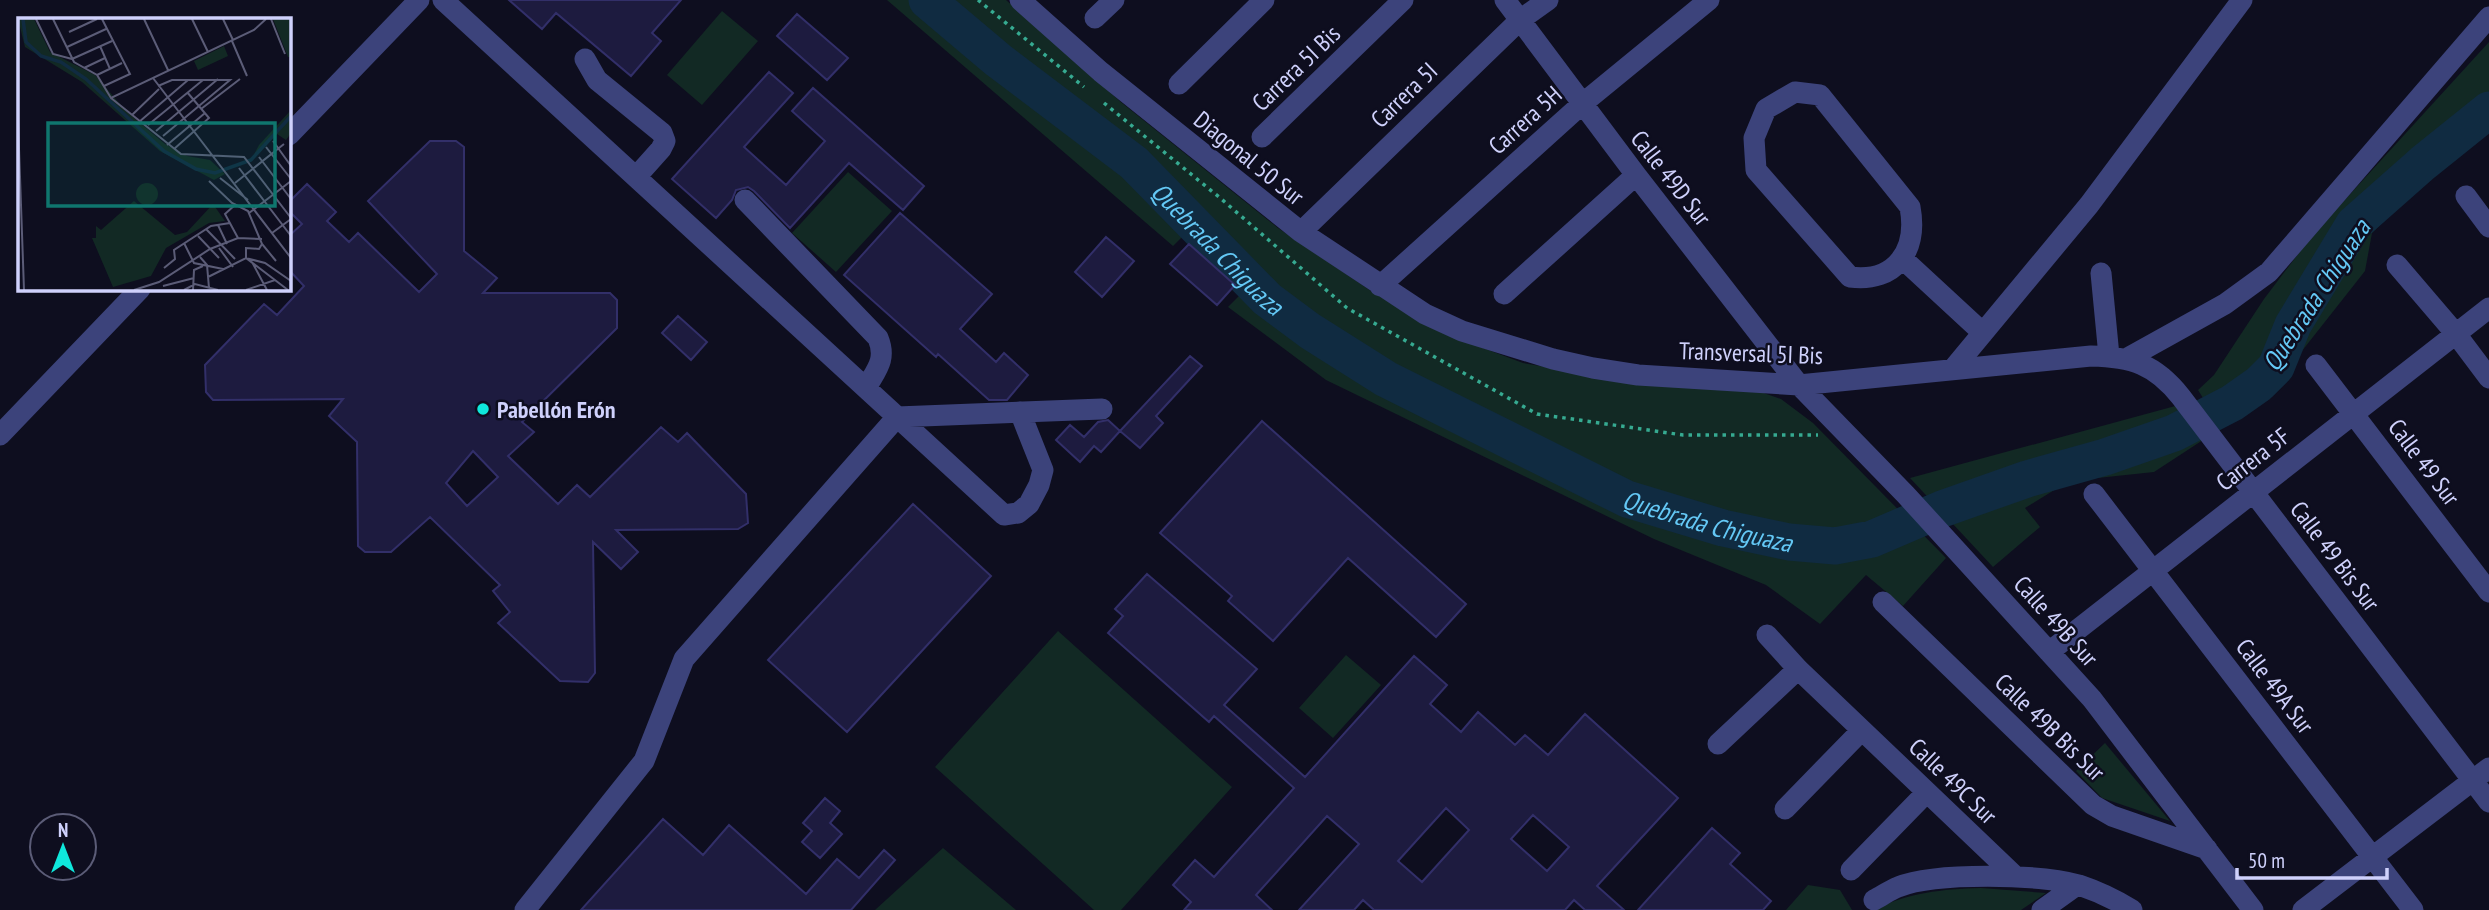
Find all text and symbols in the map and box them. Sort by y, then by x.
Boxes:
inset map [18,18,290,290]
street label: Carrera 5I Bis [1245,18,1347,118]
street label: Carrera 5I [1364,56,1444,134]
street label: Carrera 5H [1482,79,1568,161]
street label: Diagonal 50 Sur [1188,104,1311,212]
street label: Calle 49D Sur [1624,124,1718,232]
water label: Quebrada Chiguaza [1145,175,1291,323]
water label: Quebrada Chiguaza [2255,212,2378,377]
street label: Transversal 5I Bis [1679,335,1823,371]
place label: Pabellón Erón [497,394,616,425]
marker: Pabellón Erón [475,401,491,417]
street label: Calle 49 Sur [2381,413,2467,512]
street label: Carrera 5F [2210,421,2296,497]
water label: Quebrada Chiguaza [1619,482,1797,559]
street label: Calle 49 Bis Sur [2283,495,2387,618]
street label: Calle 49B Sur [2007,569,2105,673]
street label: Calle 49A Sur [2229,632,2321,740]
street label: Calle 49B Bis Sur [1988,667,2112,788]
street label: Calle 49C Sur [1902,731,2004,831]
north arrow [28,812,98,882]
text: N [58,818,68,842]
scale bar [2237,836,2388,880]
text: 50 m [2248,847,2285,874]

